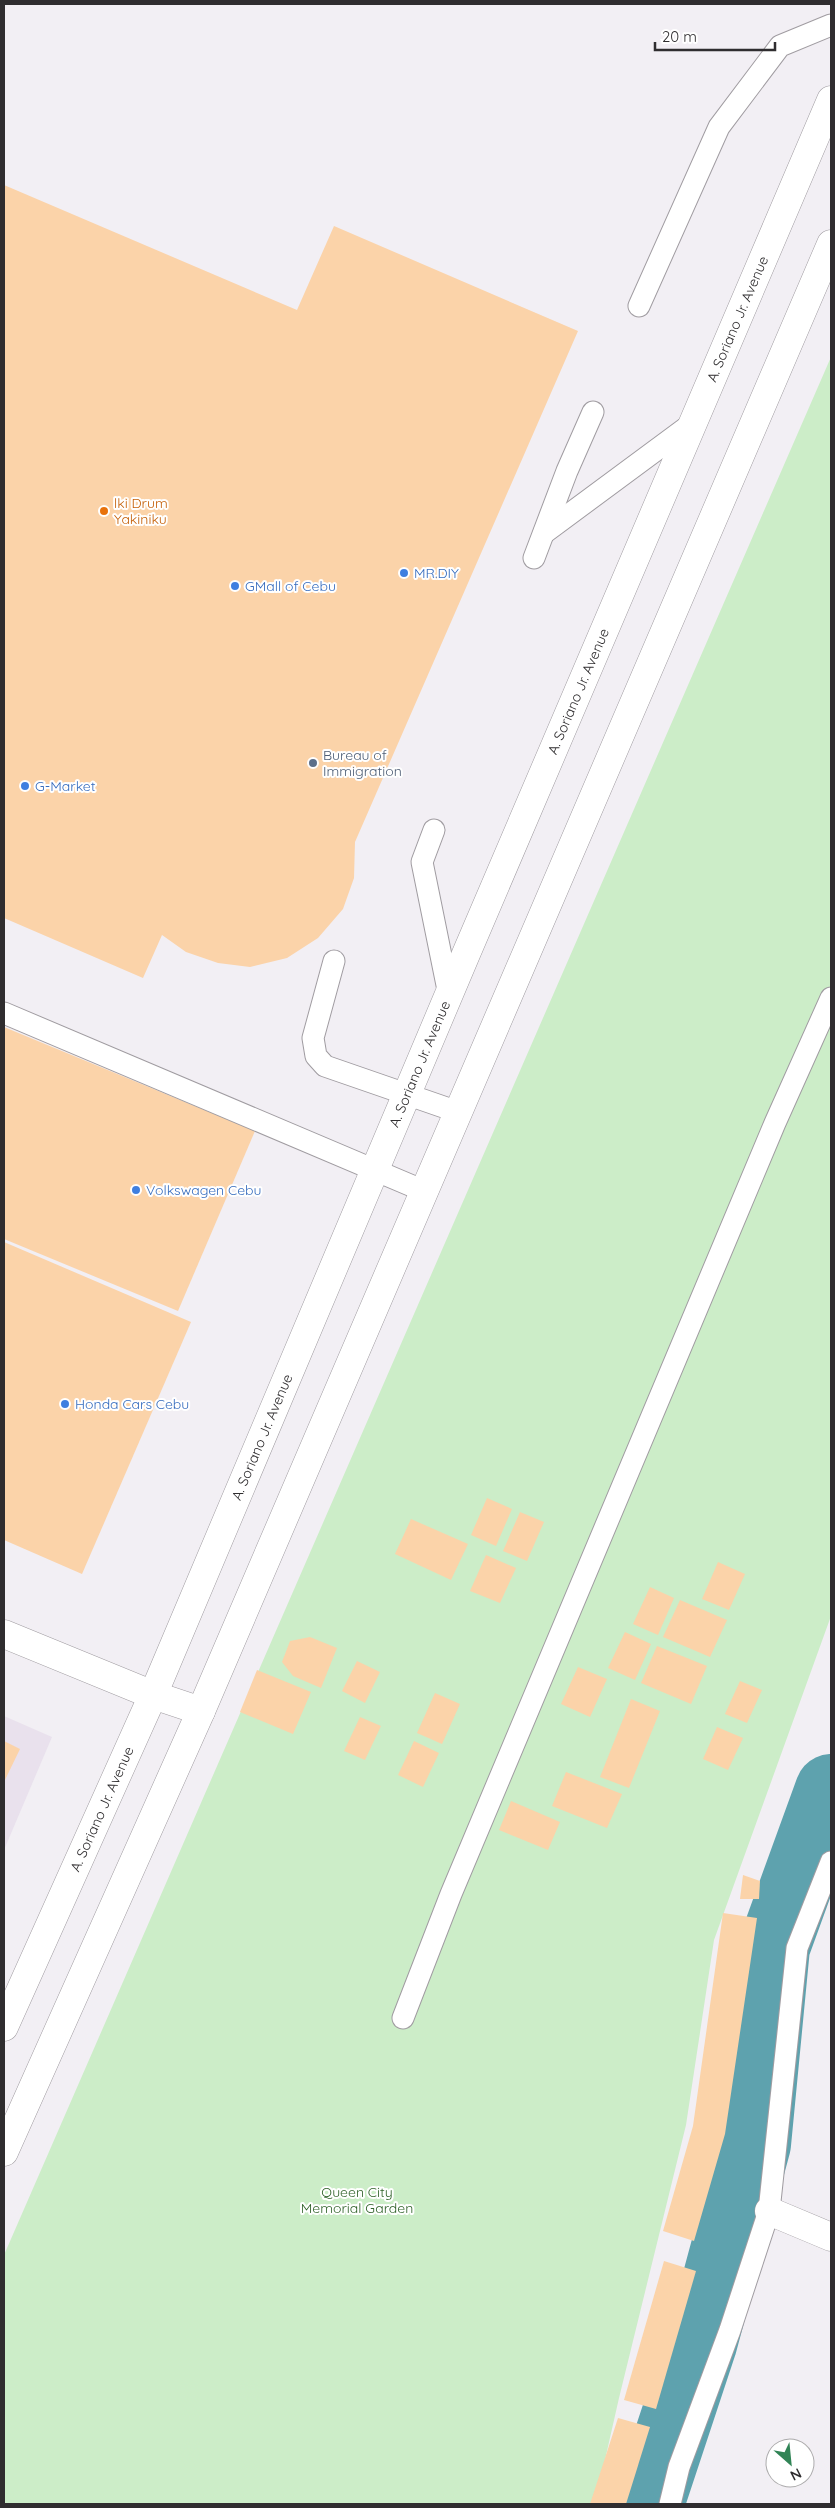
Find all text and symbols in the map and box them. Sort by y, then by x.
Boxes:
scale bar [655,20,775,52]
text: 20 m [662,27,697,46]
street label: A. Soriano Jr. Avenue [703,253,772,385]
place label: lki Drum Yakiniku [114,494,168,528]
marker: lki Drum Yakiniku [98,505,110,517]
place label: MR.DIY [414,564,459,582]
marker: MR.DIY [398,567,410,579]
place label: GMall of Cebu [245,577,336,595]
marker: GMall of Cebu [229,580,241,592]
street label: A. Soriano Jr. Avenue [543,625,613,757]
place label: Bureau of Immigration [323,746,402,780]
marker: Bureau of Immigration [307,757,319,769]
place label: G-Market [35,777,96,795]
marker: G-Market [19,780,31,792]
street label: A. Soriano Jr. Avenue [385,998,454,1130]
place label: Volkswagen Cebu [146,1181,262,1199]
marker: Volkswagen Cebu [130,1184,142,1196]
street label: A. Soriano Jr. Avenue [227,1371,297,1503]
place label: Honda Cars Cebu [75,1395,189,1413]
marker: Honda Cars Cebu [59,1398,71,1410]
street label: A. Soriano Jr. Avenue [66,1743,138,1874]
park label: Queen City Memorial Garden [301,2183,413,2217]
north arrow [765,2438,815,2488]
text: N [787,2464,805,2485]

